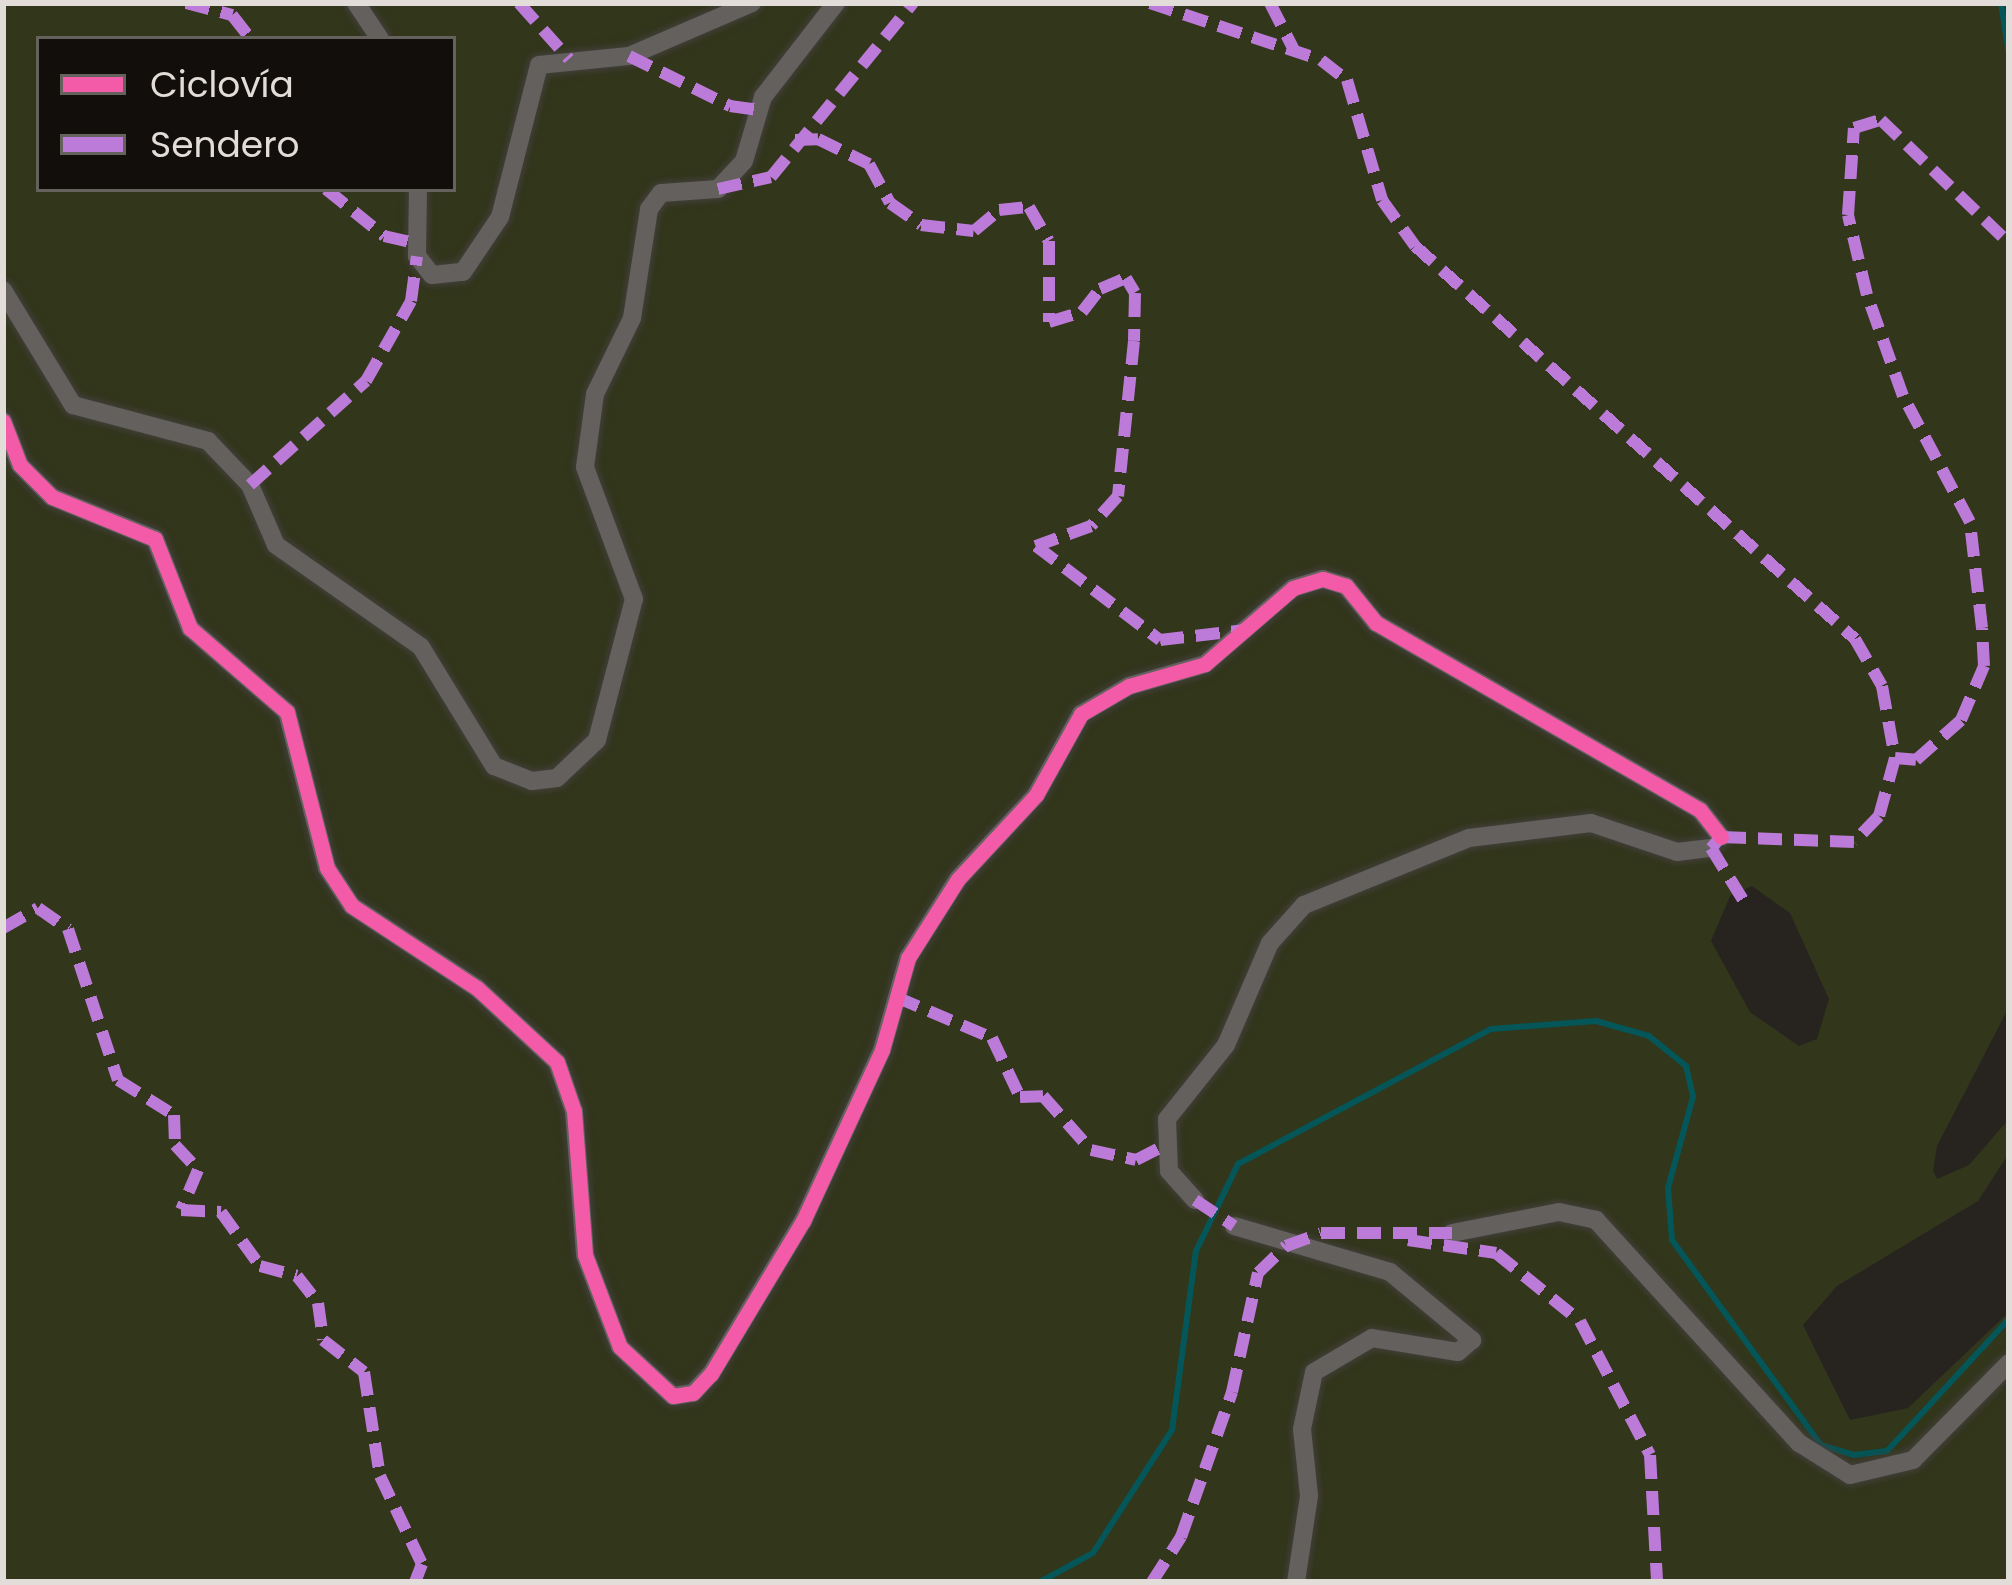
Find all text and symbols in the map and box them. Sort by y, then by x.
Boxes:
legend [36,36,456,192]
text: Ciclovía [150,59,294,110]
text: Sendero [150,119,300,170]

